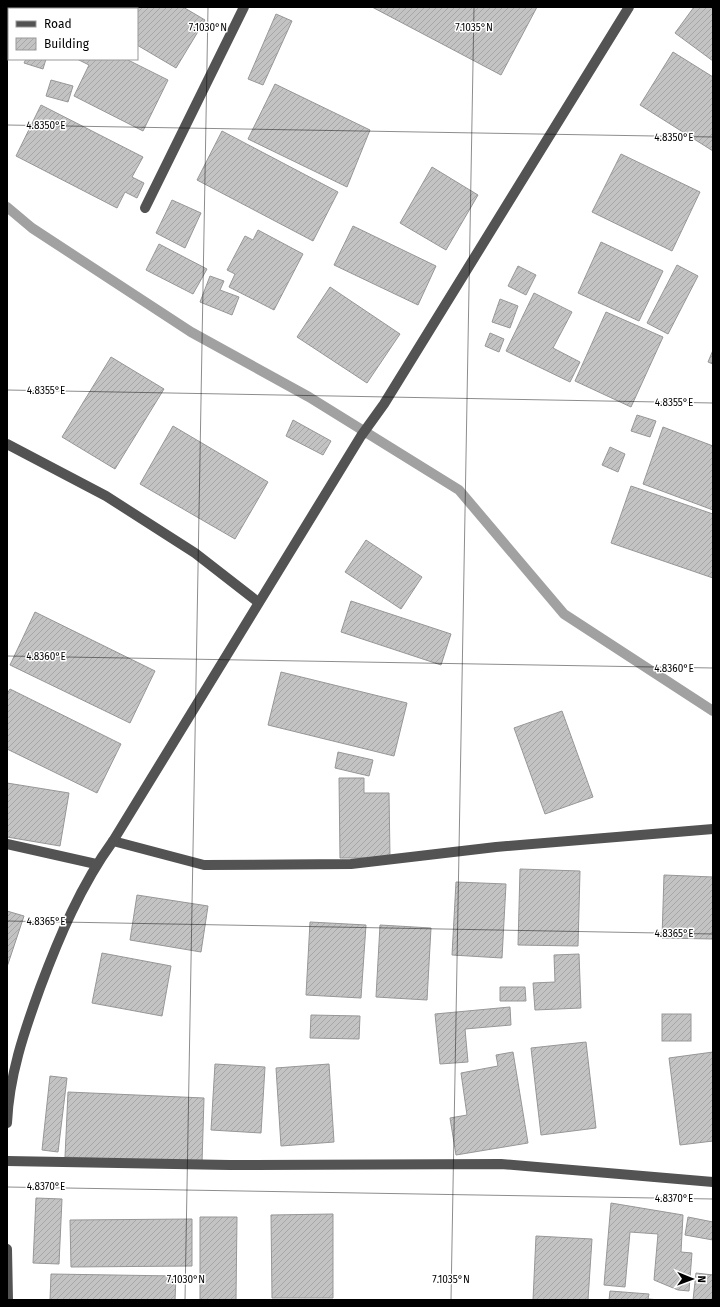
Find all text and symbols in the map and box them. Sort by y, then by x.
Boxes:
legend [8,8,138,60]
text: Road [44,17,72,31]
text: 7.1030°N [189,22,227,34]
text: 7.1035°N [455,22,493,34]
text: Building [44,37,90,51]
text: 4.8350°E [26,120,66,132]
text: 4.8350°E [654,132,694,144]
text: 4.8355°E [27,385,65,397]
text: 4.8355°E [655,397,693,409]
text: 4.8360°E [26,651,66,663]
text: 4.8360°E [654,663,694,675]
text: 4.8365°E [27,916,66,928]
text: 4.8365°E [655,928,694,940]
text: 4.8370°E [27,1181,65,1193]
text: 4.8370°E [655,1193,693,1205]
north arrow [672,1259,712,1299]
text: 7.1030°N [167,1274,205,1286]
text: 7.1035°N [432,1274,470,1286]
text: N [695,1275,708,1283]

